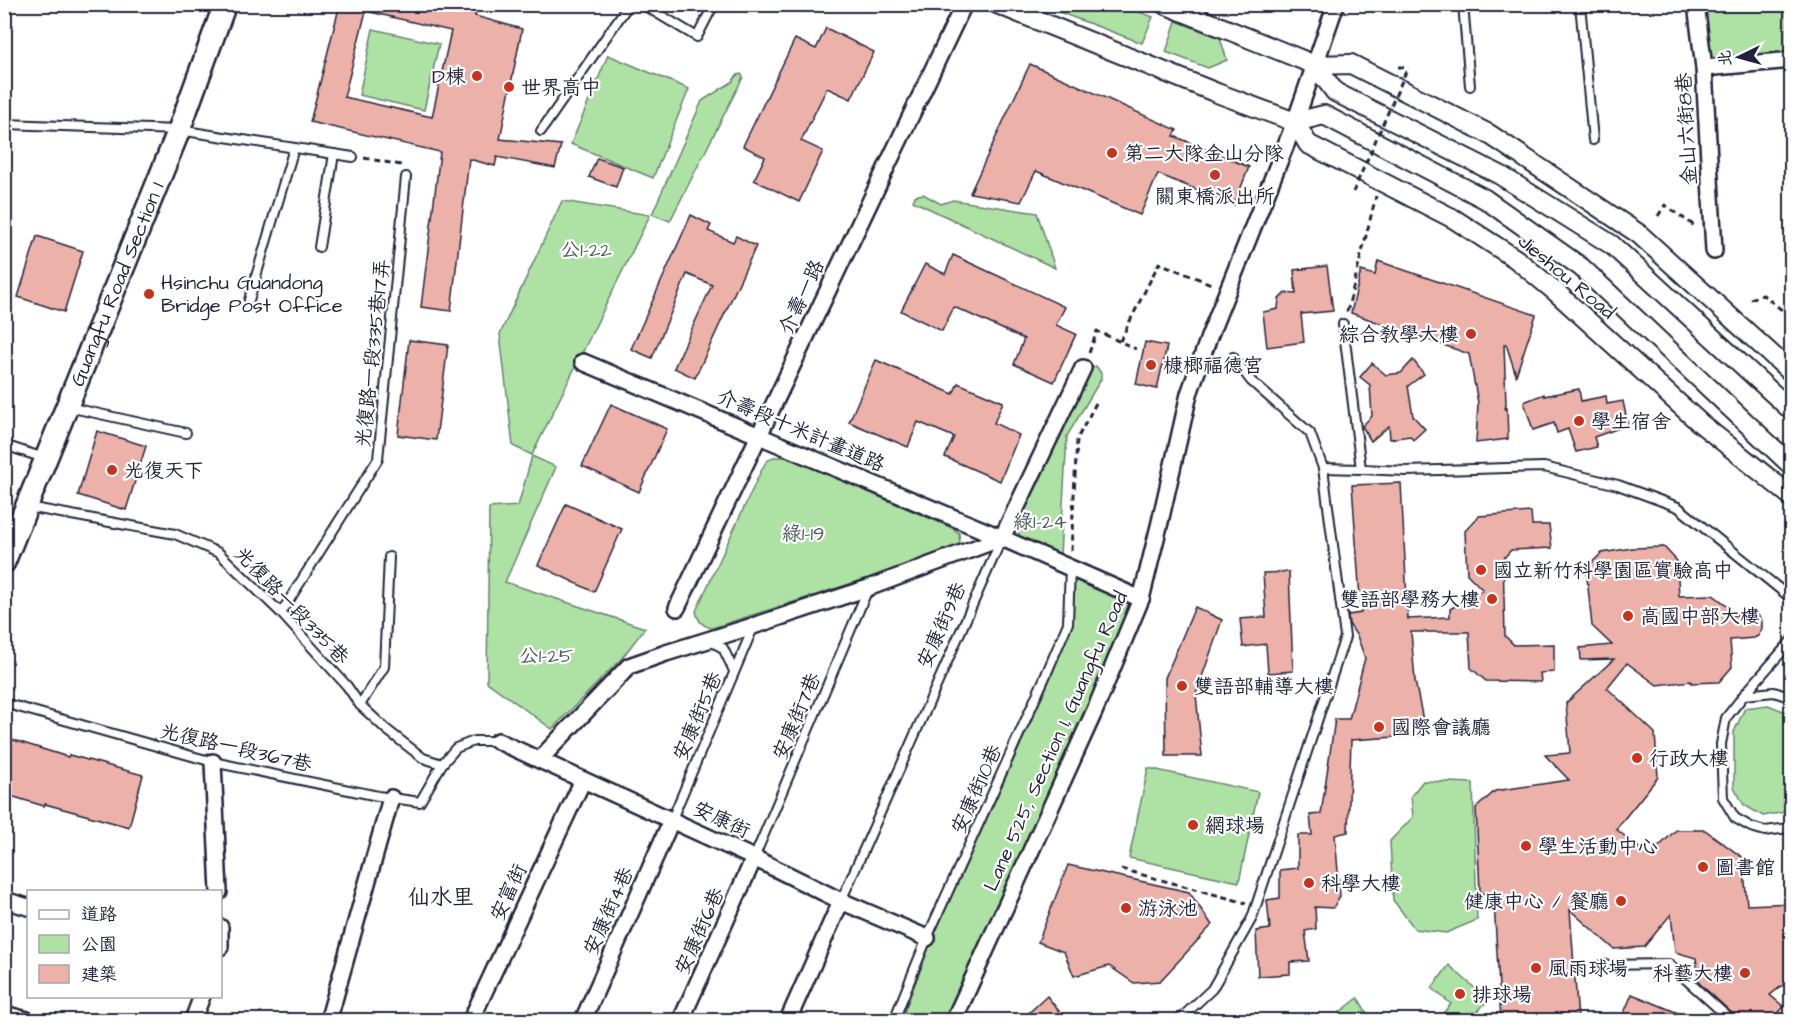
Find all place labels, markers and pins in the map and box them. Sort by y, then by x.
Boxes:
place label: D棟 [432,63,466,91]
marker: D棟 [470,69,484,83]
place label: 世界高中 [521,74,601,102]
marker: 世界高中 [502,80,516,94]
place label: 第二大隊金山分隊 [1124,140,1284,168]
marker: 第二大隊金山分隊 [1105,146,1119,160]
marker: 關東橋派出所 [1208,168,1222,182]
place label: 關東橋派出所 [1155,183,1275,211]
place label: Hsinchu Guandong Bridge Post Office [161,269,343,321]
marker: Hsinchu Guandong Bridge Post Office [142,287,156,301]
place label: 綜合教學大樓 [1339,321,1459,349]
marker: 綜合教學大樓 [1464,327,1478,341]
place label: 槺榔福德宮 [1163,352,1263,380]
marker: 槺榔福德宮 [1144,358,1158,372]
place label: 學生宿舍 [1591,408,1671,436]
marker: 學生宿舍 [1572,414,1586,428]
place label: 光復天下 [124,457,204,485]
marker: 光復天下 [105,463,119,477]
place label: 國立新竹科學園區實驗高中 [1493,557,1733,585]
marker: 國立新竹科學園區實驗高中 [1474,563,1488,577]
place label: 雙語部學務大樓 [1340,586,1480,614]
marker: 雙語部學務大樓 [1485,592,1499,606]
place label: 高國中部大樓 [1640,603,1760,631]
marker: 高國中部大樓 [1621,609,1635,623]
place label: 雙語部輔導大樓 [1194,673,1334,701]
marker: 雙語部輔導大樓 [1175,679,1189,693]
place label: 國際會議廳 [1391,714,1491,742]
marker: 國際會議廳 [1372,720,1386,734]
place label: 行政大樓 [1649,745,1729,773]
marker: 行政大樓 [1630,751,1644,765]
place label: 網球場 [1205,812,1265,840]
marker: 網球場 [1186,818,1200,832]
place label: 學生活動中心 [1538,833,1658,861]
marker: 學生活動中心 [1519,839,1533,853]
place label: 圖書館 [1715,854,1775,882]
marker: 圖書館 [1696,860,1710,874]
place label: 科學大樓 [1321,870,1401,898]
marker: 科學大樓 [1302,876,1316,890]
place label: 健康中心 / 餐廳 [1464,888,1609,916]
marker: 健康中心 / 餐廳 [1614,894,1628,908]
place label: 游泳池 [1138,895,1198,923]
marker: 游泳池 [1119,901,1133,915]
place label: 風雨球場 [1548,955,1628,983]
place label: 科藝大樓 [1653,960,1733,988]
marker: 風雨球場 [1529,961,1543,975]
marker: 科藝大樓 [1738,966,1752,980]
place label: 排球場 [1472,981,1532,1009]
marker: 排球場 [1453,987,1467,1001]

